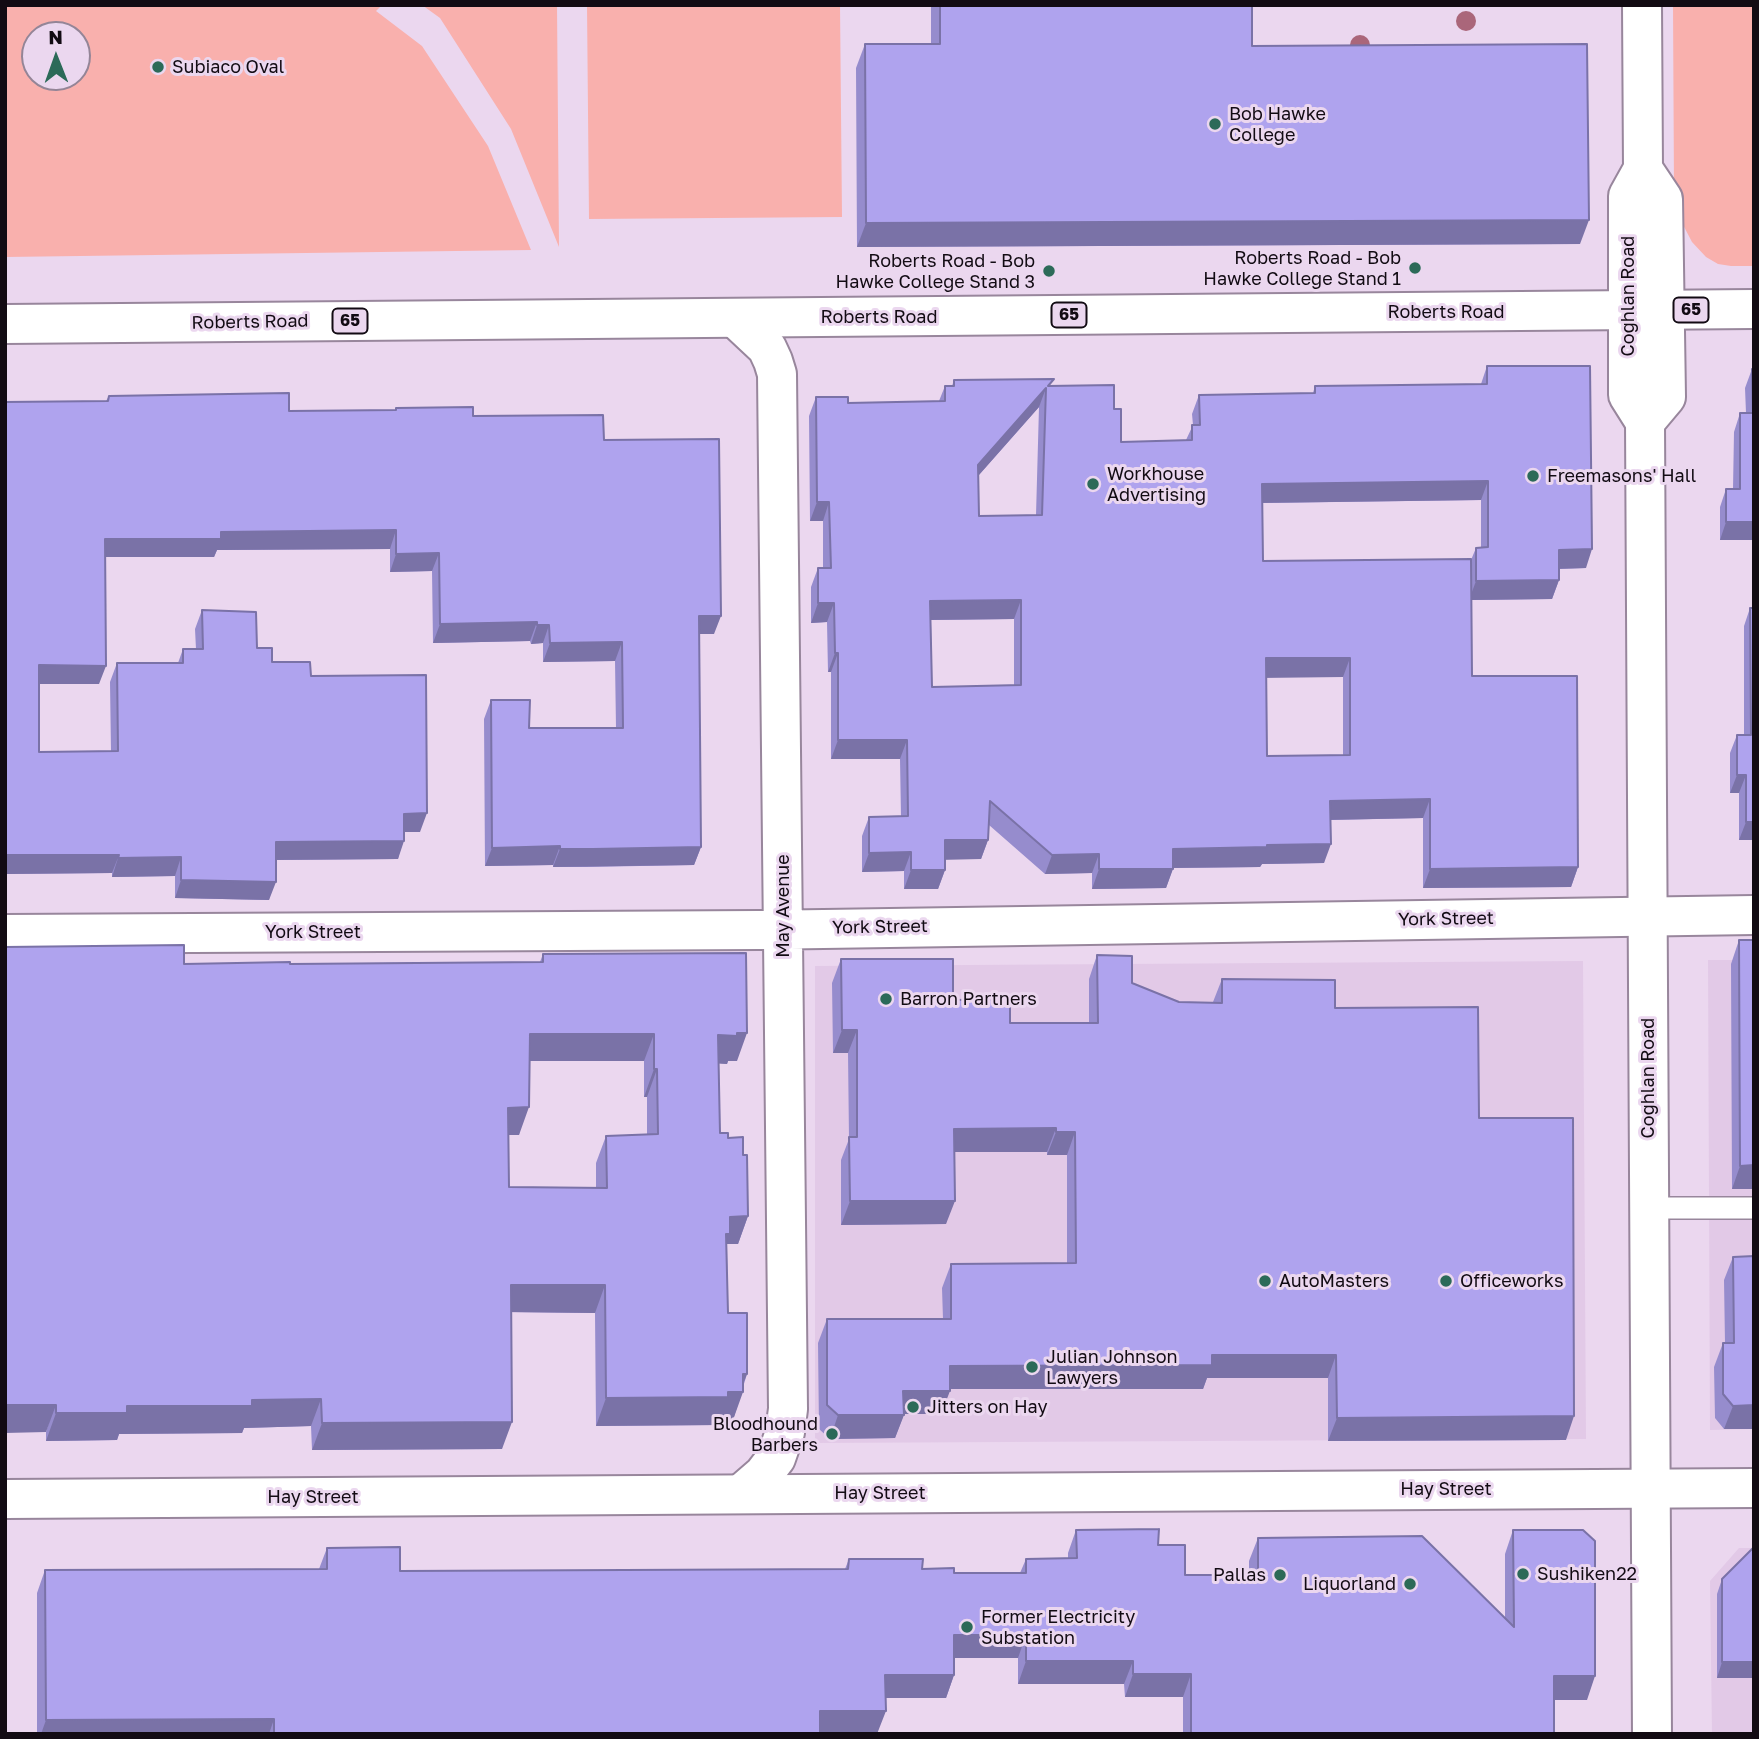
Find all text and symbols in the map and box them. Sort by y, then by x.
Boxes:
north arrow [21,21,91,91]
text: N [48,25,63,48]
place label: Subiaco Oval [172,56,284,78]
marker: Subiaco Oval [150,59,166,75]
place label: Bob Hawke College [1229,103,1326,146]
marker: Bob Hawke College [1207,116,1223,132]
street label: Coghlan Road [1617,236,1639,356]
place label: Roberts Road - Bob Hawke College Stand 1 [1203,247,1401,290]
place label: Roberts Road - Bob Hawke College Stand 3 [835,250,1035,292]
marker: Roberts Road - Bob Hawke College Stand 1 [1407,260,1423,276]
marker: Roberts Road - Bob Hawke College Stand 3 [1041,263,1057,279]
road number: 65 [1674,298,1708,322]
street label: Roberts Road [1387,301,1505,323]
road number: 65 [1052,302,1086,328]
street label: Roberts Road [820,306,938,328]
road number: 65 [332,308,368,334]
street label: Roberts Road [191,310,309,334]
place label: Workhouse Advertising [1107,463,1206,505]
place label: Freemasons' Hall [1547,465,1696,487]
marker: Freemasons' Hall [1525,468,1541,484]
marker: Workhouse Advertising [1085,476,1101,492]
street label: May Avenue [772,854,794,958]
street label: York Street [1398,907,1494,931]
street label: York Street [832,915,928,939]
street label: York Street [265,921,361,943]
place label: Barron Partners [900,988,1037,1010]
marker: Barron Partners [878,991,894,1007]
street label: Coghlan Road [1637,1018,1659,1138]
place label: AutoMasters [1279,1270,1389,1292]
place label: Officeworks [1460,1270,1563,1292]
marker: AutoMasters [1257,1273,1273,1289]
marker: Officeworks [1438,1273,1454,1289]
place label: Julian Johnson Lawyers [1046,1346,1178,1388]
marker: Julian Johnson Lawyers [1024,1359,1040,1375]
place label: Jitters on Hay [927,1396,1047,1418]
marker: Jitters on Hay [905,1399,921,1415]
place label: Bloodhound Barbers [713,1413,818,1456]
marker: Bloodhound Barbers [824,1426,840,1442]
street label: Hay Street [1400,1478,1492,1500]
street label: Hay Street [834,1482,926,1504]
street label: Hay Street [267,1486,359,1508]
place label: Sushiken22 [1537,1563,1637,1585]
place label: Pallas [1213,1564,1266,1586]
marker: Sushiken22 [1515,1566,1531,1582]
marker: Pallas [1272,1567,1288,1583]
place label: Liquorland [1303,1573,1396,1595]
marker: Liquorland [1402,1576,1418,1592]
place label: Former Electricity Substation [981,1606,1135,1648]
marker: Former Electricity Substation [959,1619,975,1635]

